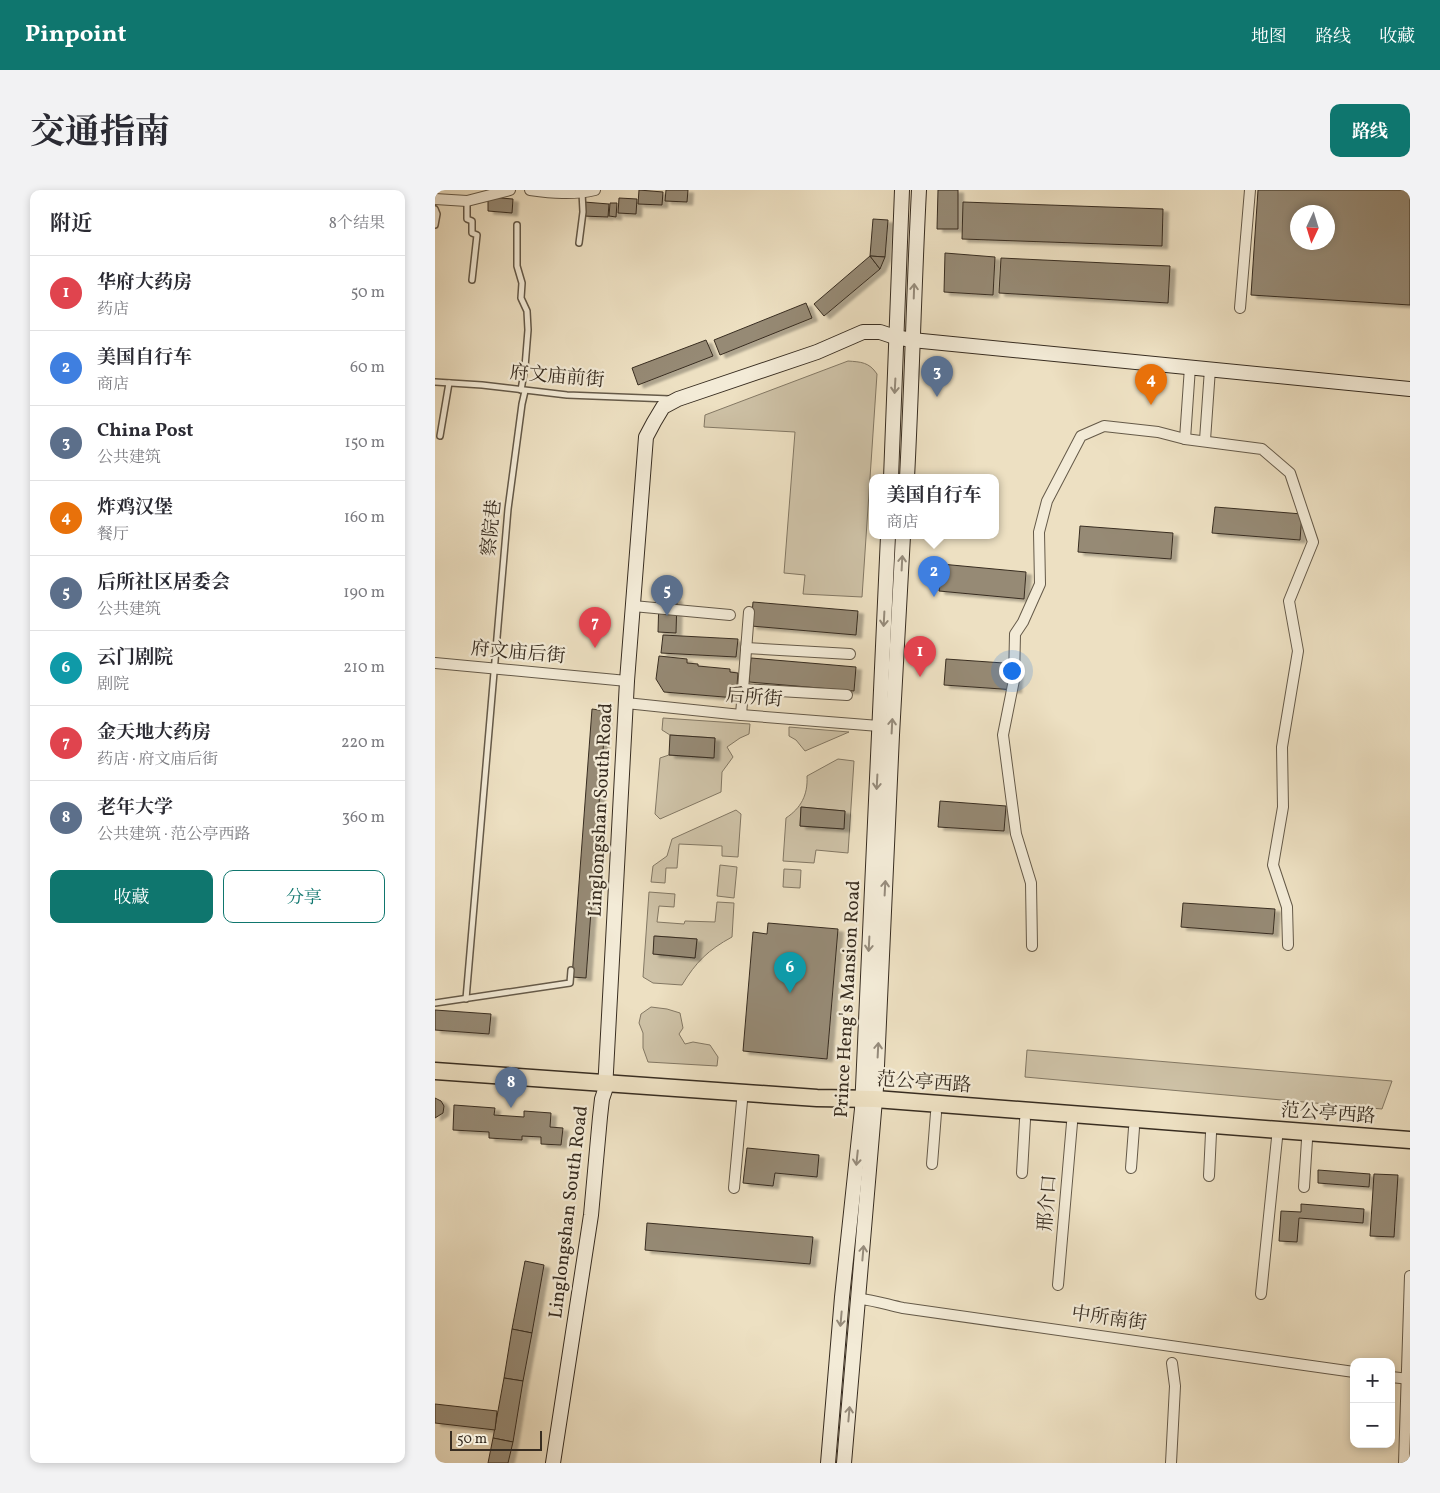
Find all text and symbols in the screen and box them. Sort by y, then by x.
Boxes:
text: Pinpoint [25,18,127,52]
text: 地图 [1251,25,1287,50]
text: 路线 [1315,25,1351,50]
text: 收藏 [1379,25,1415,50]
button: 路线 [1330,104,1410,157]
text: 交通指南 [30,110,170,158]
north arrow [1290,205,1335,250]
text: 附近 [50,210,92,239]
text: 8个结果 [329,213,385,235]
text: 华府大药房 [97,270,192,296]
text: 1 [63,282,69,304]
text: 50 m [351,282,385,304]
one-way arrow [909,283,918,299]
text: 药店 [97,299,129,321]
text: 美国自行车 [97,345,192,371]
pin: 3 [921,356,953,397]
text: 2 [62,357,70,379]
text: 60 m [350,357,385,379]
street label: 府文庙前街 [509,360,605,394]
pin: 4 [1135,364,1167,405]
text: 商店 [97,374,129,396]
one-way arrow [890,378,900,394]
text: China Post [97,418,193,444]
text: 3 [62,432,70,454]
text: 150 m [344,432,385,454]
text: 公共建筑 [97,447,161,469]
popup [869,474,999,539]
text: 美国自行车 [886,483,982,509]
text: 炸鸡汉堡 [97,495,173,521]
street label: 察院巷 [476,498,508,558]
text: 4 [61,507,71,529]
text: 160 m [344,507,385,529]
text: 商店 [886,512,919,534]
text: 餐厅 [97,524,129,546]
one-way arrow [897,556,906,572]
pin: 2 [918,556,950,597]
text: 后所社区居委会 [97,570,230,596]
pin: 5 [651,575,683,616]
text: 5 [62,582,70,604]
text: 190 m [343,582,385,604]
text: 公共建筑 [97,599,161,621]
pin: 7 [579,607,611,648]
one-way arrow [879,611,888,627]
street label: 府文庙后街 [470,636,566,670]
pin: 1 [904,636,936,677]
text: 云门剧院 [97,645,173,671]
text: 6 [62,657,70,679]
text: 210 m [343,657,385,679]
your location [999,658,1025,684]
text: 剧院 [97,674,129,696]
street label: 后所街 [724,683,784,713]
street label: Linglongshan South Road [582,702,620,918]
one-way arrow [888,718,897,734]
text: 金天地大药房 [97,720,211,746]
text: 7 [62,732,70,754]
text: 220 m [341,732,385,754]
text: 药店 · 府文庙后街 [97,749,219,771]
one-way arrow [872,773,881,789]
text: 老年大学 [97,795,173,821]
text: 8 [62,807,70,829]
text: 360 m [342,807,385,829]
text: 公共建筑 · 范公亭西路 [97,824,251,846]
button: 收藏 [50,870,213,923]
button: 分享 [223,870,385,923]
street label: Prince Heng's Mansion Road [829,880,867,1118]
one-way arrow [881,880,890,896]
one-way arrow [864,936,874,952]
pin: 6 [774,952,806,993]
one-way arrow [873,1043,883,1059]
pin: 8 [495,1067,527,1108]
street label: 范公亭西路 [876,1067,972,1099]
street label: 范公亭西路 [1280,1098,1376,1130]
street label: Linglongshan South Road [543,1104,595,1320]
one-way arrow [852,1149,862,1165]
street label: 邢介口 [1033,1173,1063,1233]
one-way arrow [858,1245,868,1261]
street label: 中所南街 [1070,1301,1148,1337]
one-way arrow [836,1311,845,1327]
map controls [1350,1358,1395,1448]
button: + [1350,1358,1395,1403]
button: − [1350,1403,1395,1448]
one-way arrow [844,1407,854,1423]
scale bar [450,1428,543,1451]
text: 50 m [457,1430,487,1449]

